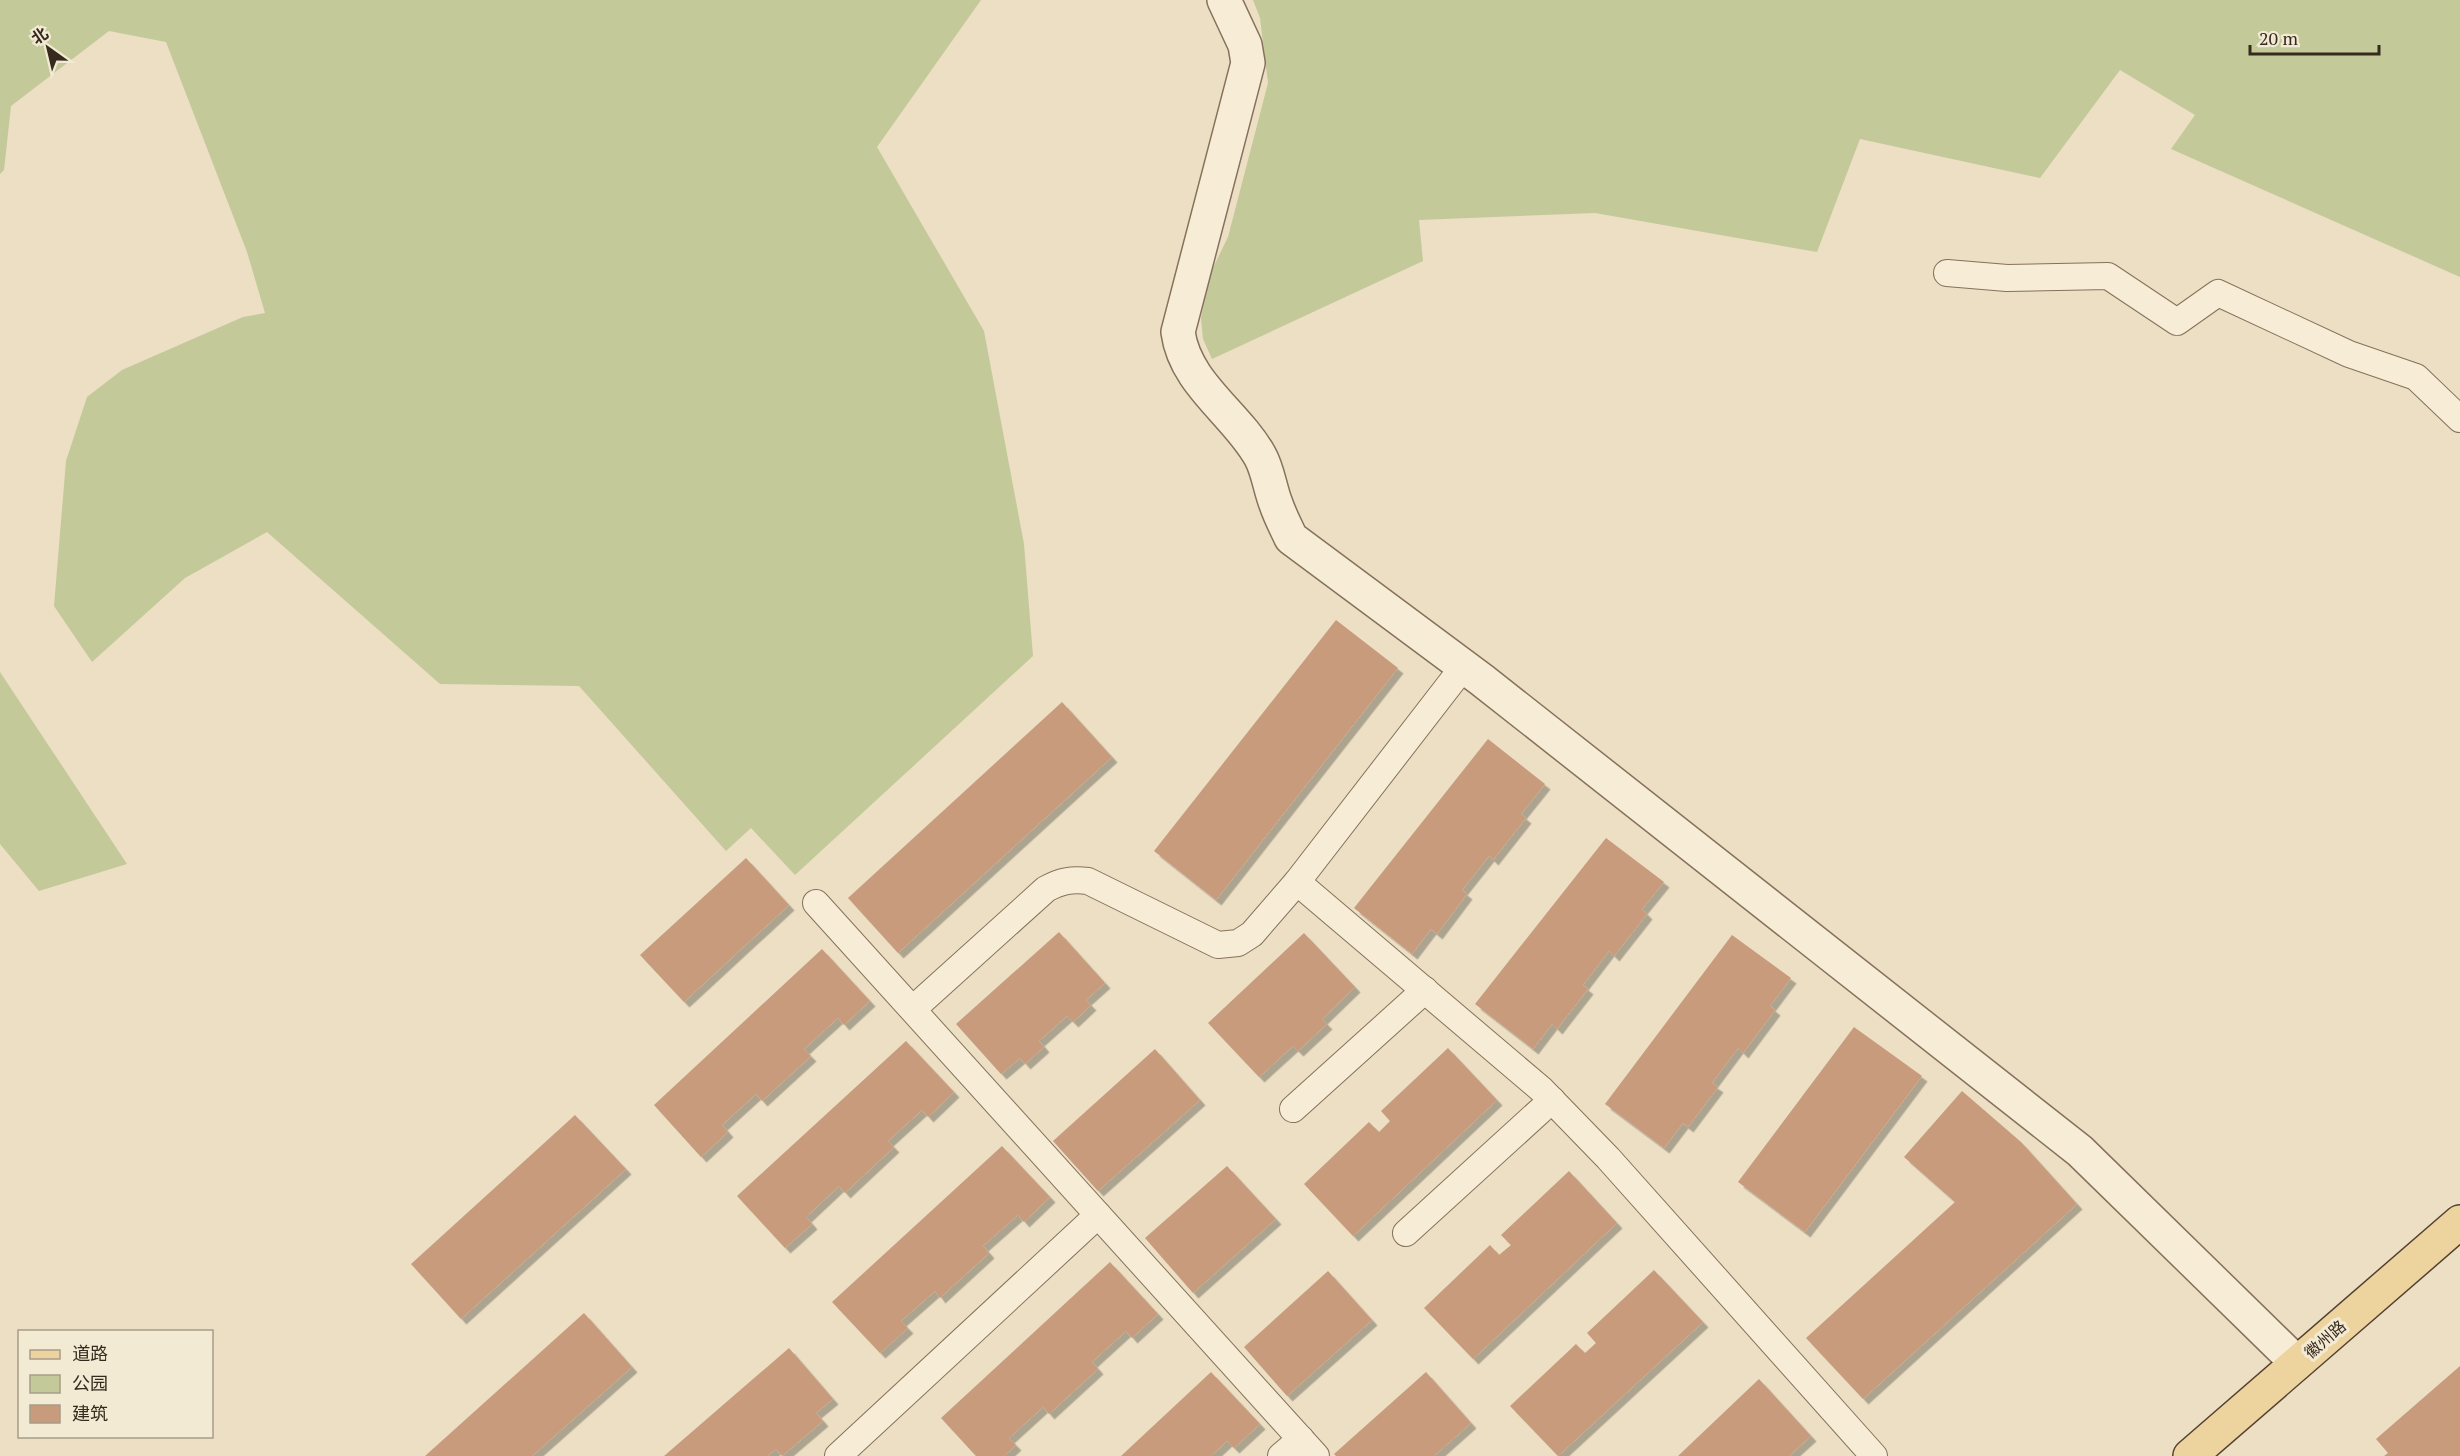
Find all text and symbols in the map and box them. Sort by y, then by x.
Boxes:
north arrow [18,18,78,78]
scale bar [2250,18,2379,56]
text: 北 [27,22,52,49]
text: 20 m [2259,26,2299,50]
street label: 徽州路 [2300,1315,2350,1363]
legend [18,1330,213,1438]
text: 道路 [72,1341,108,1365]
text: 公园 [72,1371,108,1395]
text: 建筑 [72,1401,108,1425]

